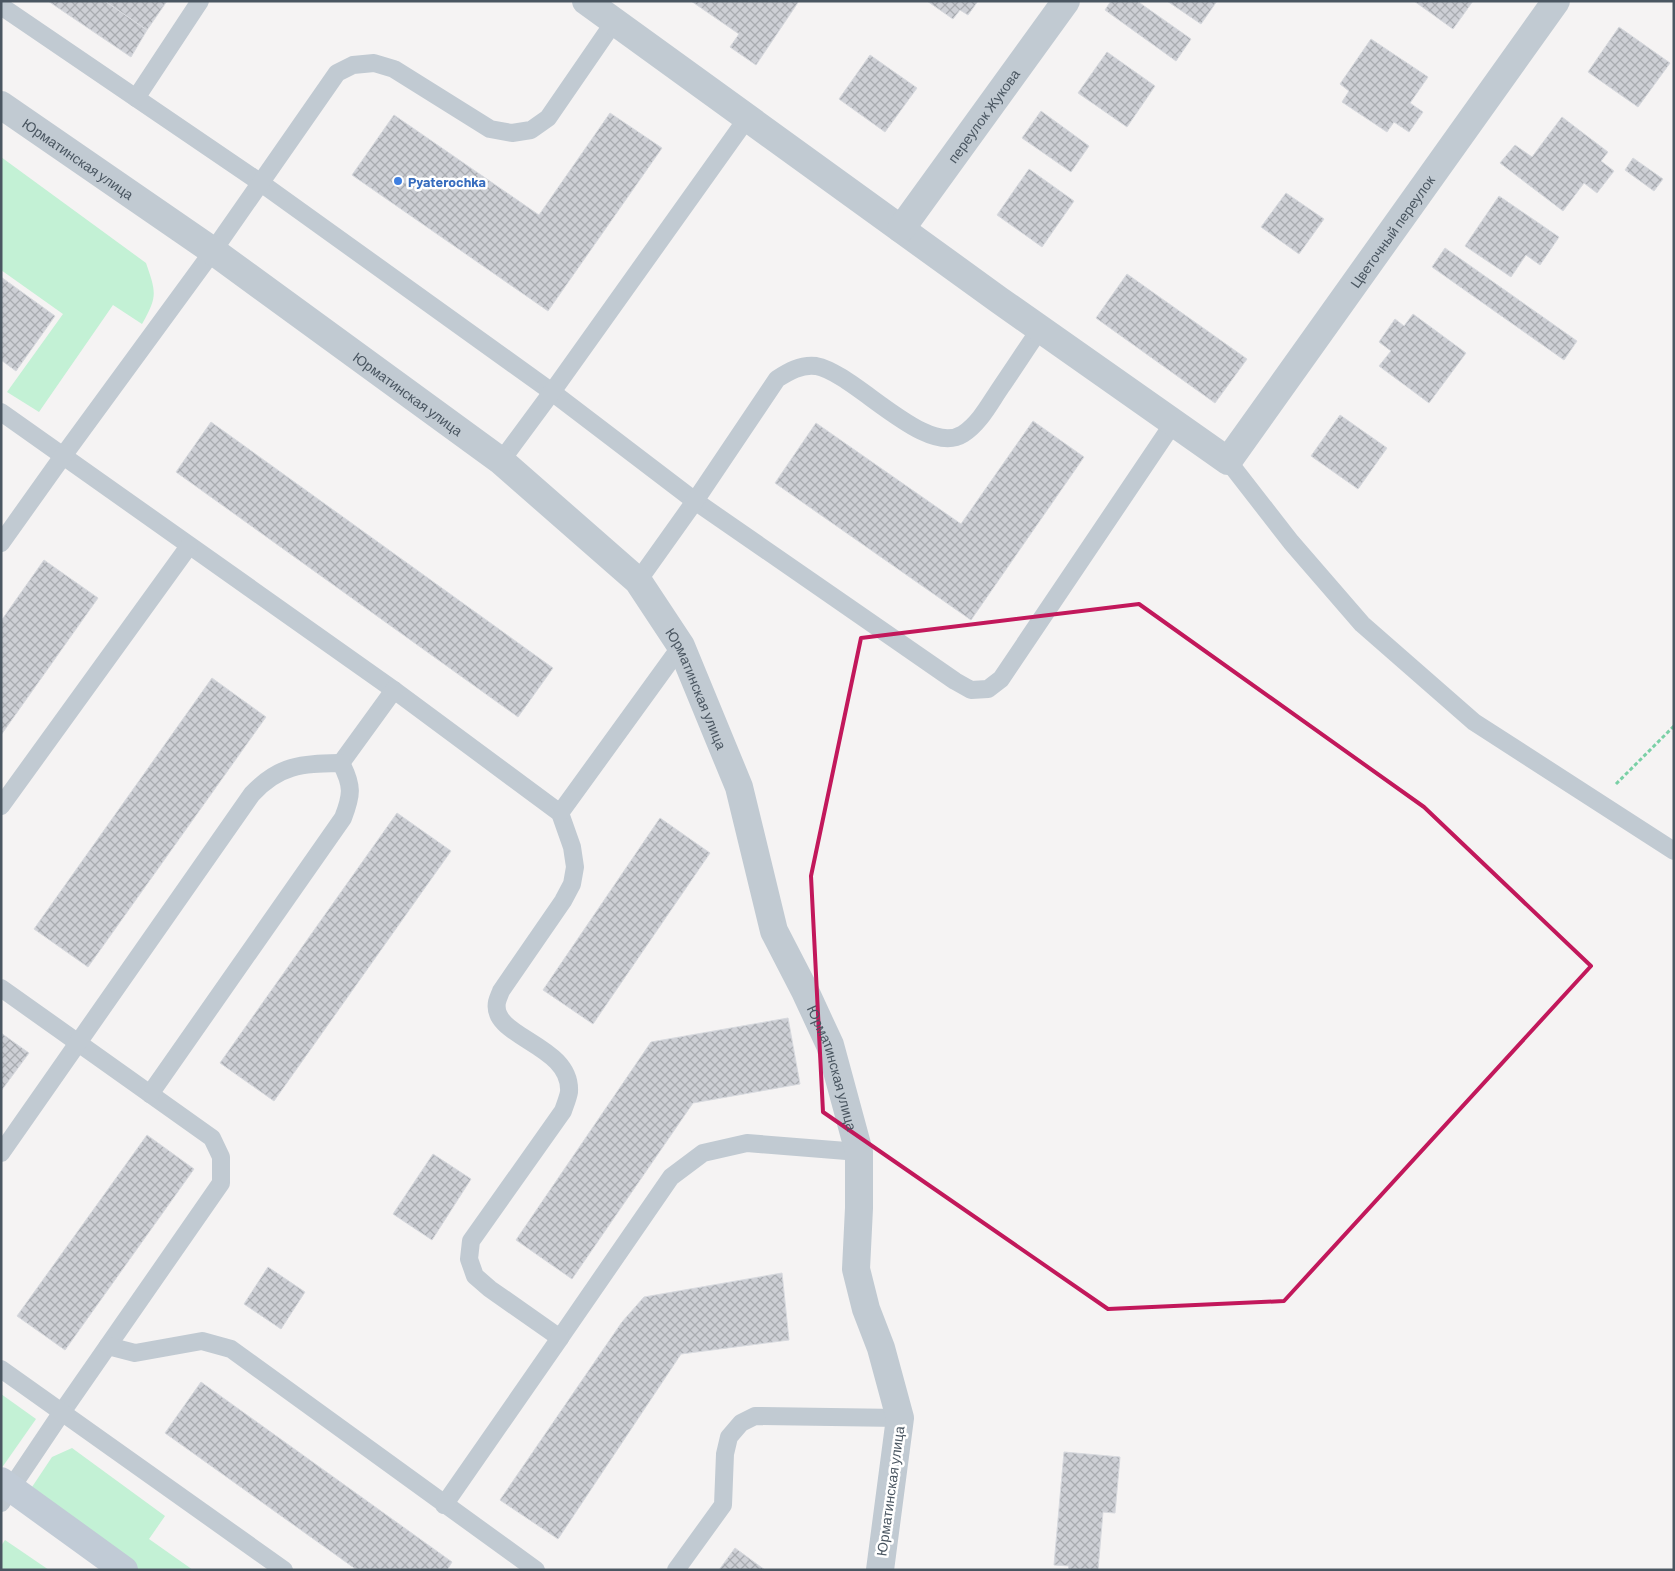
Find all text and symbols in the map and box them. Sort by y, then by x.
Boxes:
street label: переулок Жукова [943,65,1023,166]
street label: Юрматинская улица [20,114,137,203]
street label: Цветочный переулок [1346,171,1438,291]
place label: Pyaterochka [408,173,486,190]
marker: Pyaterochka [392,175,404,187]
street label: Юрматинская улица [350,348,466,439]
street label: Юрматинская улица [663,624,731,752]
street label: Юрматинская улица [804,1002,861,1132]
street label: Юрматинская улица [872,1425,908,1557]

